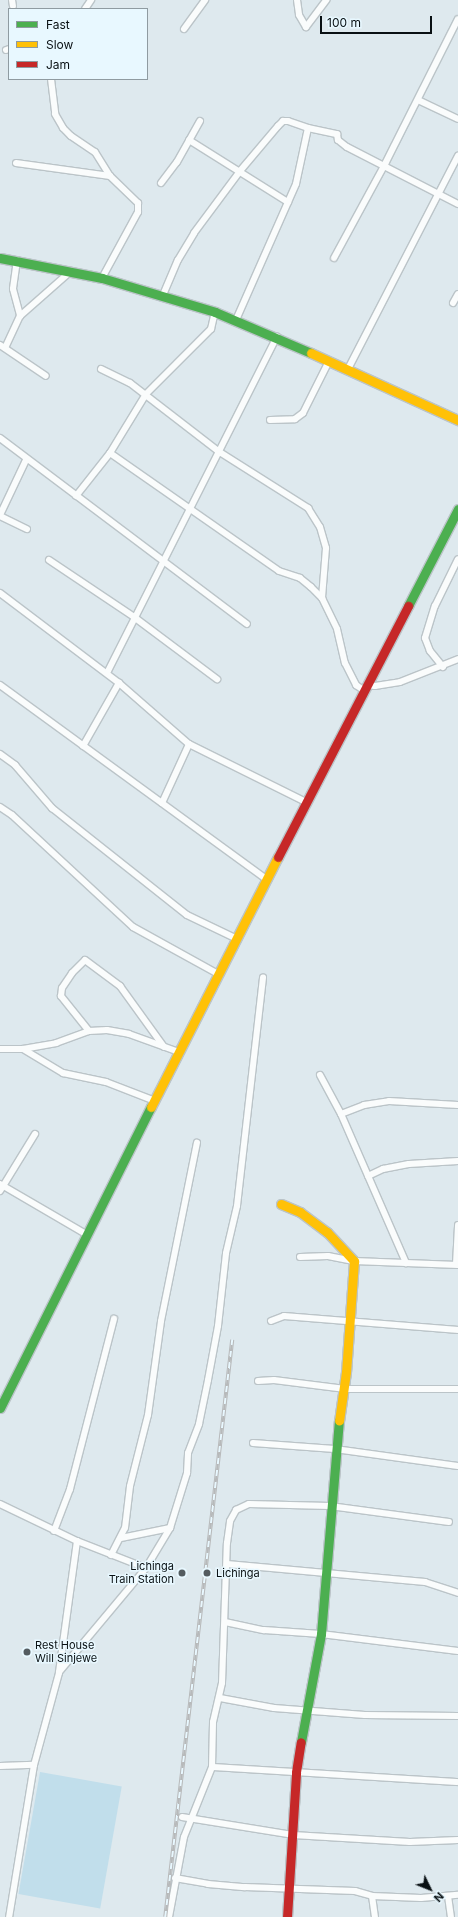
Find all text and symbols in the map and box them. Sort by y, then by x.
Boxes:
legend [8,8,148,80]
scale bar [322,8,434,34]
text: 100 m [327,15,361,30]
text: Fast [46,17,70,32]
text: Slow [46,37,73,52]
text: Jam [46,57,70,72]
place label: Lichinga Train Station [109,1560,174,1586]
place label: Lichinga [216,1566,260,1580]
marker: Lichinga [201,1567,213,1579]
marker: Lichinga Train Station [177,1568,187,1578]
place label: Rest House Will Sinjewe [35,1639,97,1665]
marker: Rest House Will Sinjewe [22,1647,32,1657]
north arrow [410,1869,450,1909]
text: N [431,1889,447,1905]

